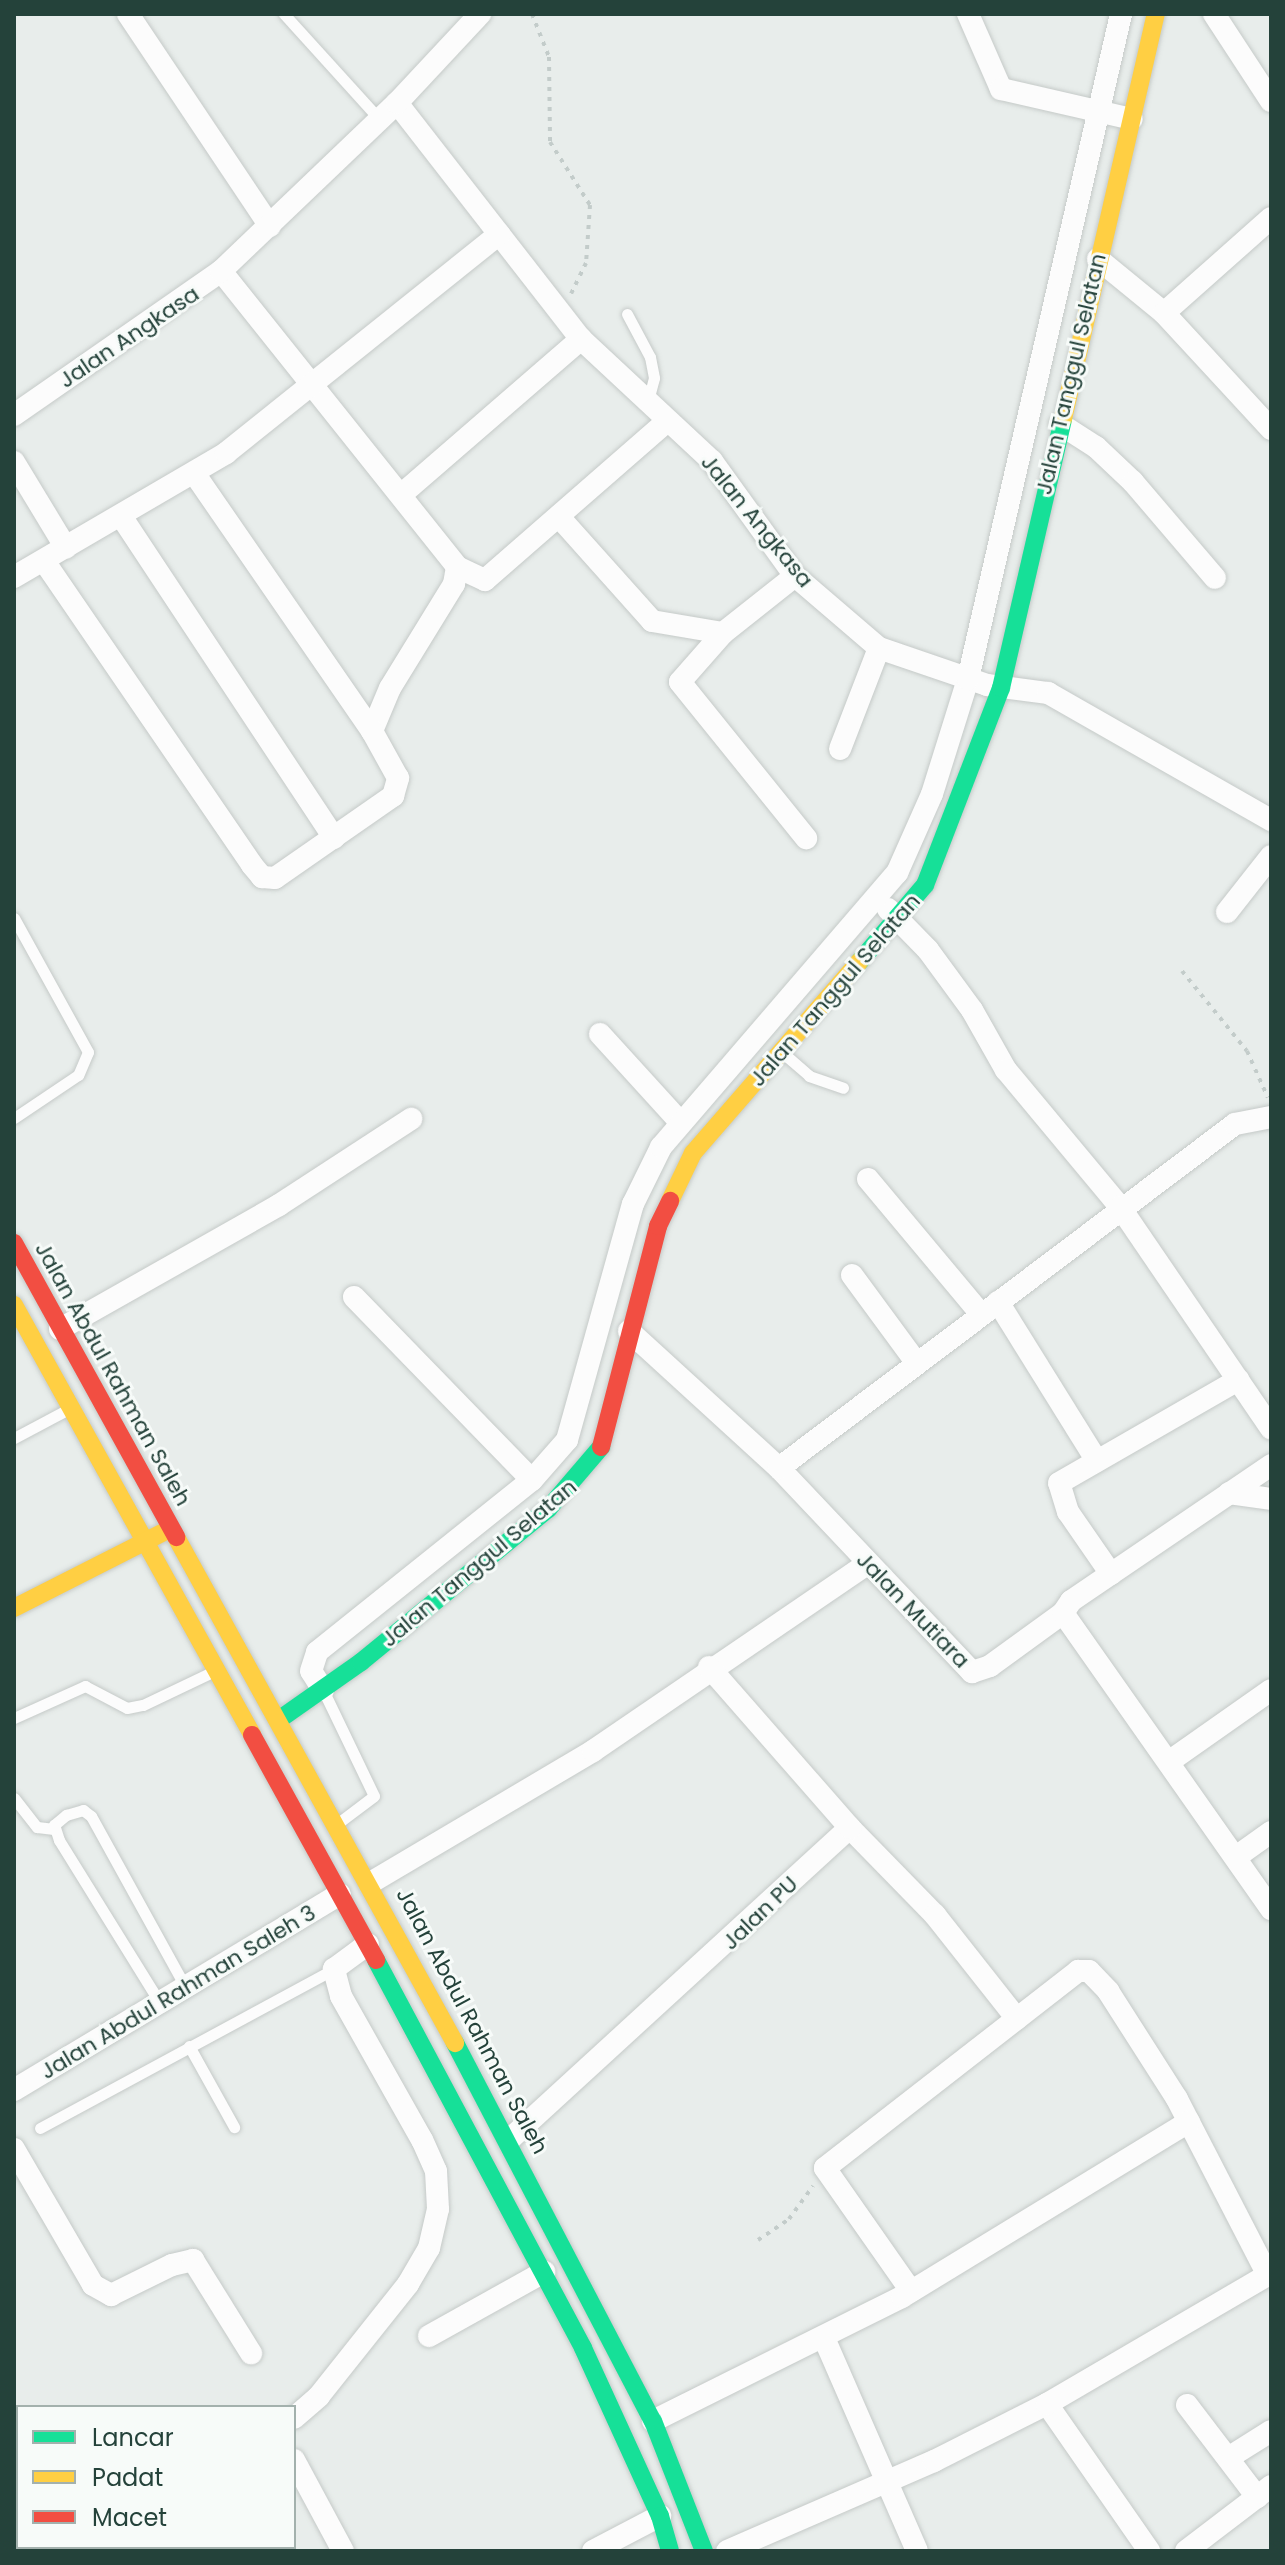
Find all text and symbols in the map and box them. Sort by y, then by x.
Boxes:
street label: Jalan Tanggul Selatan [1030,251,1112,497]
street label: Jalan Angkasa [54,280,204,394]
street label: Jalan Angkasa [695,449,819,593]
street label: Jalan Tanggul Selatan [744,888,926,1092]
street label: Jalan Abdul Rahman Saleh [29,1238,197,1510]
street label: Jalan Tanggul Selatan [376,1474,582,1652]
street label: Jalan Mutiara [851,1546,975,1674]
street label: Jalan PU [717,1871,803,1955]
street label: Jalan Abdul Rahman Saleh [391,1883,553,2159]
street label: Jalan Abdul Rahman Saleh 3 [36,1899,320,2085]
legend [16,2405,296,2549]
text: Lancar [92,2421,174,2454]
text: Padat [92,2461,163,2494]
text: Macet [92,2501,167,2534]

